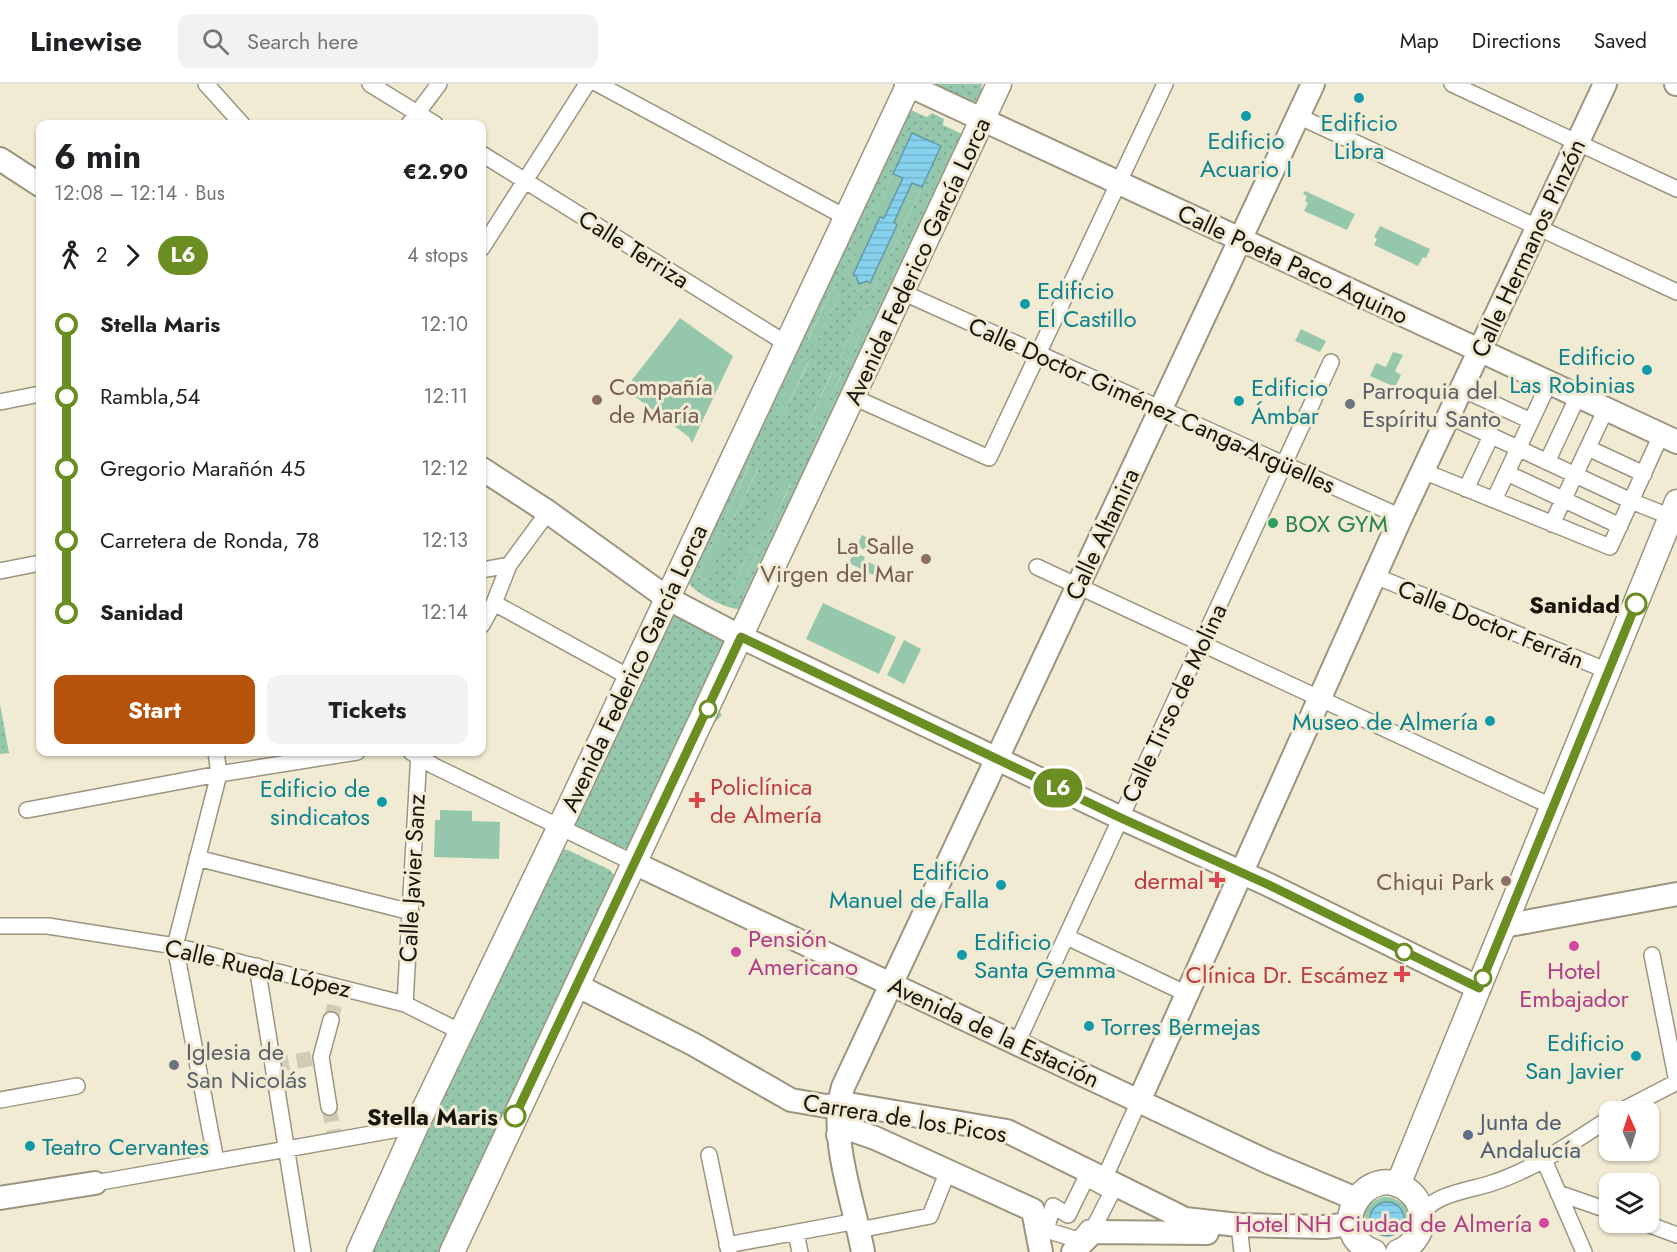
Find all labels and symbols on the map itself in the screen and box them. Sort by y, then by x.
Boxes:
marker: Edificio Libra [1352,91,1366,105]
place label: Edificio Libra [1320,105,1398,168]
marker: Edificio Acuario I [1239,109,1253,123]
street label: Avenida Federico García Lorca [835,111,999,411]
place label: Edificio Acuario I [1200,123,1292,186]
street label: Calle Hermanos Pinzón [1462,133,1594,363]
street label: Calle Poeta Paco Aquino [1172,195,1414,333]
street label: Calle Terriza [572,201,696,297]
place label: Edificio El Castillo [1037,273,1137,336]
marker: Edificio El Castillo [1018,297,1032,311]
street label: Calle Doctor Giménez Canga-Argüelles [963,308,1341,502]
place label: Edificio Las Robinias [1509,339,1635,402]
marker: Edificio Las Robinias [1640,363,1654,377]
place label: Compañía de María [609,369,713,432]
place label: Edificio Ámbar [1251,370,1328,433]
place label: Parroquia del Espíritu Santo [1362,373,1501,436]
marker: Compañía de María [590,393,604,407]
marker: Edificio Ámbar [1232,394,1246,408]
marker: Parroquia del Espíritu Santo [1343,397,1357,411]
street label: Calle Altamira [1056,462,1148,606]
place label: BOX GYM [1285,506,1388,541]
marker: BOX GYM [1266,516,1280,530]
street label: Avenida Federico García Lorca [552,518,716,818]
place label: La Salle Virgen del Mar [760,528,915,591]
marker: La Salle Virgen del Mar [919,552,933,566]
street label: Calle Doctor Ferrán [1393,571,1589,677]
place label: Sanidad [1529,587,1620,622]
marker: Sanidad [1625,593,1647,615]
street label: Calle Tirso de Molina [1113,598,1235,808]
unlabelled marker [699,700,717,718]
place label: Museo de Almería [1292,704,1478,739]
marker: Museo de Almería [1483,714,1497,728]
line badge: L6 [1031,768,1085,808]
place label: Policlínica de Almería [710,769,822,832]
place label: Edificio de sindicatos [260,771,370,834]
marker: Policlínica de Almería [688,791,706,809]
street label: Calle Javier Sanz [390,793,434,963]
marker: Edificio de sindicatos [375,795,389,809]
place label: Edificio Manuel de Falla [829,854,989,917]
place label: dermal [1134,863,1204,898]
place label: Chiqui Park [1376,864,1494,899]
marker: dermal [1208,871,1226,889]
marker: Chiqui Park [1499,874,1513,888]
marker: Edificio Manuel de Falla [994,878,1008,892]
place label: Pensión Americano [748,921,858,984]
place label: Edificio Santa Gemma [974,924,1116,987]
street label: Calle Rueda López [161,930,355,1006]
marker: Hotel Embajador [1567,939,1581,953]
unlabelled marker [1395,943,1413,961]
marker: Pensión Americano [729,945,743,959]
marker: Edificio Santa Gemma [955,948,969,962]
place label: Hotel Embajador [1519,953,1630,1016]
place label: Clínica Dr. Escámez [1185,957,1388,992]
marker: Clínica Dr. Escámez [1393,965,1411,983]
street label: Avenida de la Estación [883,968,1105,1096]
unlabelled marker [1474,969,1492,987]
place label: Torres Bermejas [1101,1009,1260,1044]
marker: Torres Bermejas [1082,1019,1096,1033]
place label: Edificio San Javier [1525,1025,1625,1088]
place label: Iglesia de San Nicolás [186,1034,307,1097]
marker: Edificio San Javier [1629,1049,1643,1063]
marker: Iglesia de San Nicolás [167,1058,181,1072]
street label: Carrera de los Picos [801,1085,1009,1151]
place label: Stella Maris [367,1099,498,1134]
north arrow [1599,1101,1659,1161]
place label: Junta de Andalucía [1477,1104,1581,1167]
marker: Stella Maris [504,1105,526,1127]
marker: Junta de Andalucía [1461,1128,1475,1142]
place label: Teatro Cervantes [42,1129,209,1164]
marker: Teatro Cervantes [23,1139,37,1153]
place label: Hotel NH Ciudad de Almería [1235,1206,1532,1241]
marker: Hotel NH Ciudad de Almería [1537,1216,1551,1230]

